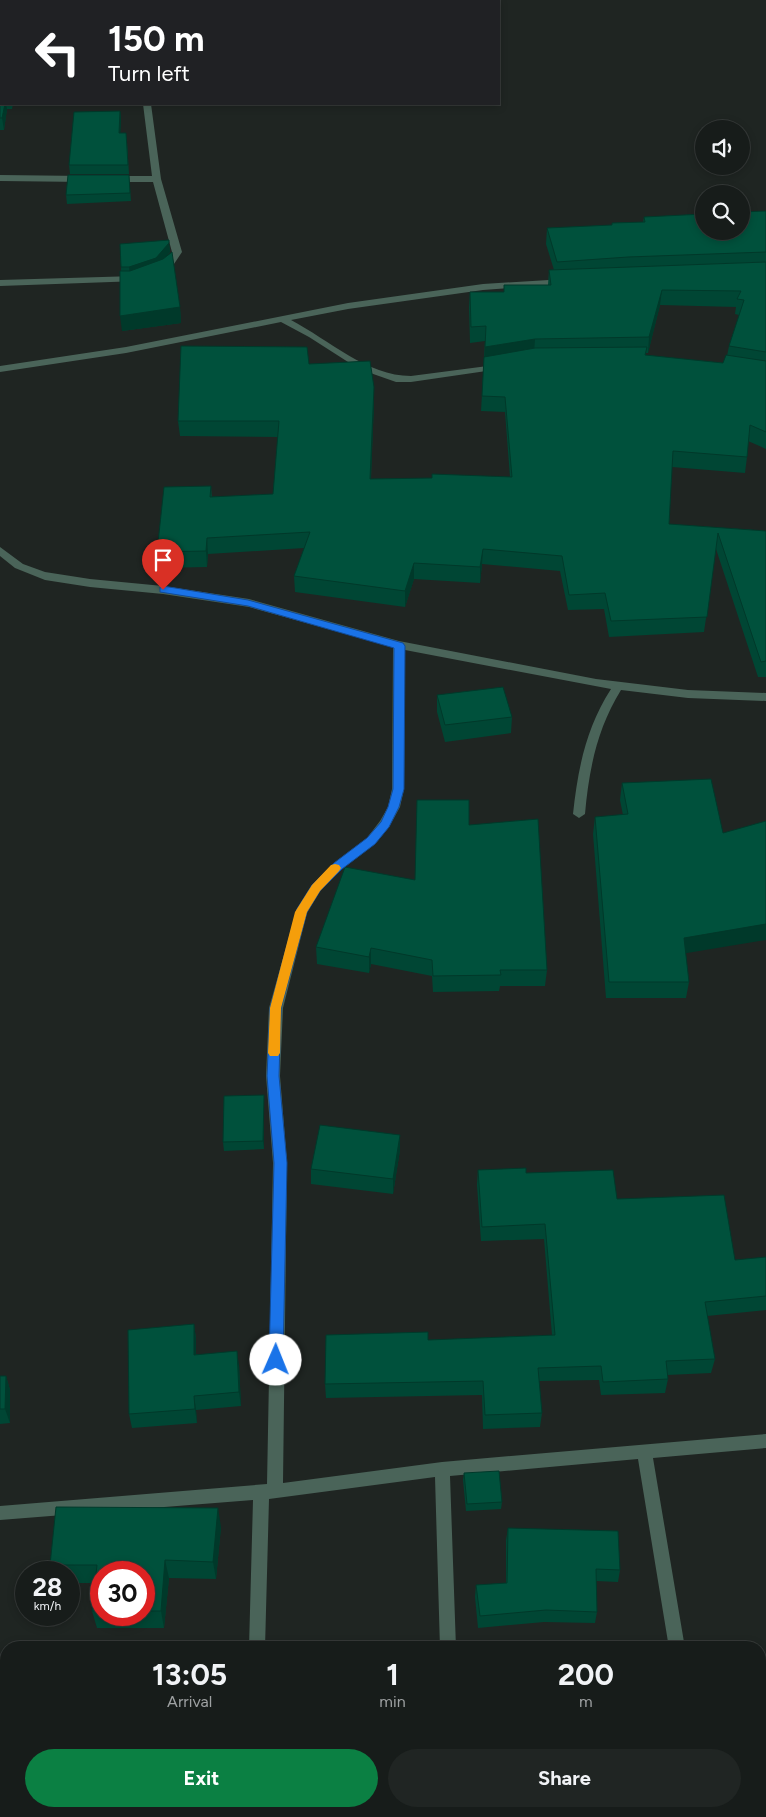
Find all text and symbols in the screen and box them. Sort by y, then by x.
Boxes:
text: 150 m [108,18,205,60]
icon: left [25,20,90,85]
text: Turn left [108,60,190,87]
map controls [695,120,750,240]
button: sound [695,120,750,175]
button: search [695,185,750,240]
pin [142,539,184,590]
icon: arrive [149,546,177,574]
position arrow [249,1333,301,1385]
speed limit sign: 30 [90,1561,155,1626]
text: 28 [33,1572,62,1602]
text: km/h [34,1599,61,1613]
text: 13:05 [152,1656,227,1693]
text: 1 [386,1656,399,1693]
text: 200 [558,1656,614,1693]
text: Arrival [167,1692,212,1711]
text: min [379,1692,406,1711]
text: m [579,1692,593,1711]
button: Exit [25,1749,378,1807]
button: Share [388,1749,741,1807]

